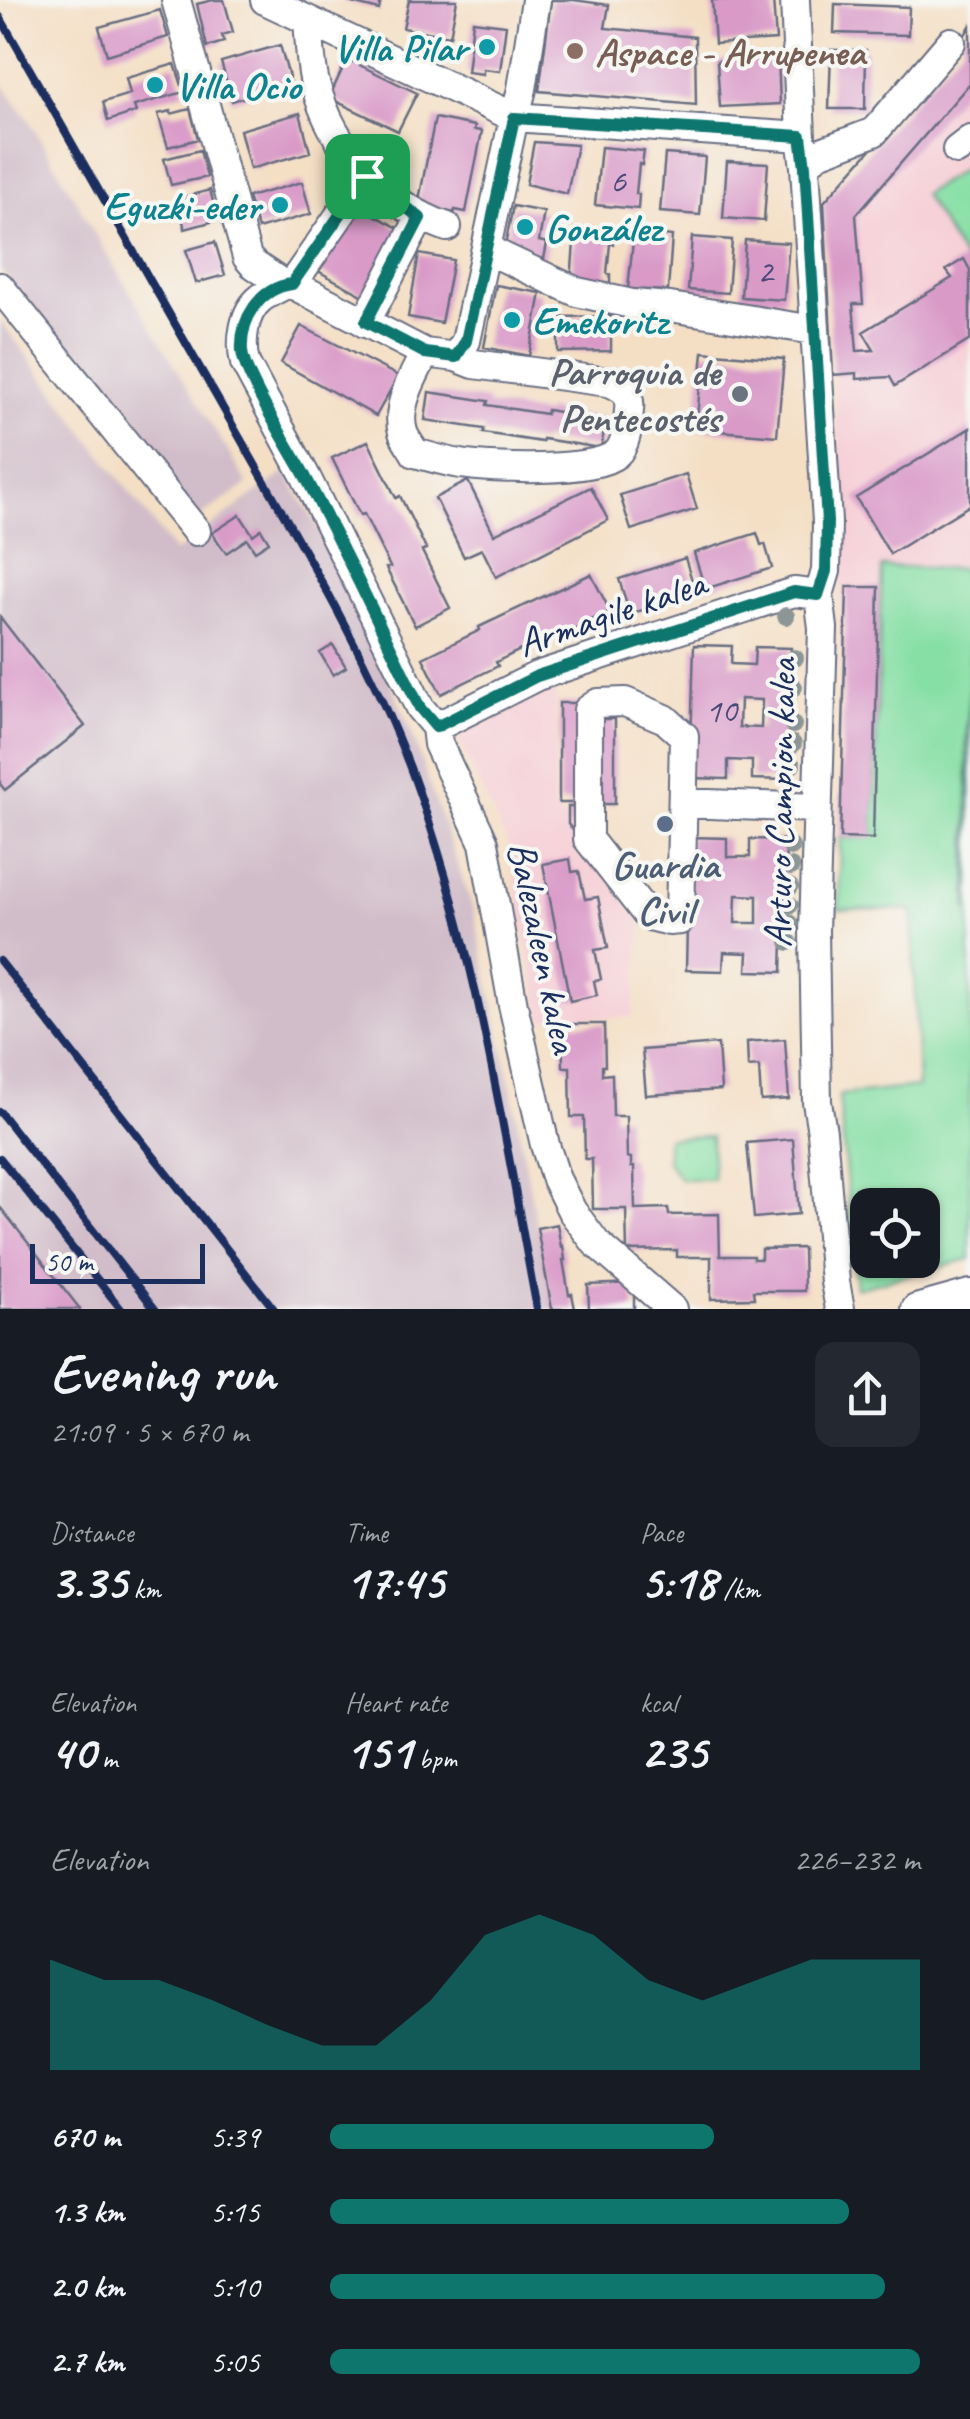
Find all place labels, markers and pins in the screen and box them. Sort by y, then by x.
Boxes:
place label: Villa Pilar [333,23,472,73]
place label: Aspace - Arrupenea [595,27,868,77]
marker: Villa Pilar [476,36,498,58]
marker: Aspace - Arrupenea [564,40,586,62]
place label: Villa Ocio [175,61,303,111]
marker: Villa Ocio [144,74,166,96]
pin [325,134,410,219]
place label: Eguzki-eder [104,181,265,231]
marker: Eguzki-eder [269,194,291,216]
place label: González [545,203,665,253]
marker: González [514,216,536,238]
place label: Emekoritz [532,296,671,346]
marker: Emekoritz [501,309,523,331]
place label: Parroquia de Pentecostés [549,347,724,443]
marker: Parroquia de Pentecostés [729,383,751,405]
marker: Guardia Civil [654,813,676,835]
place label: Guardia Civil [611,840,722,936]

